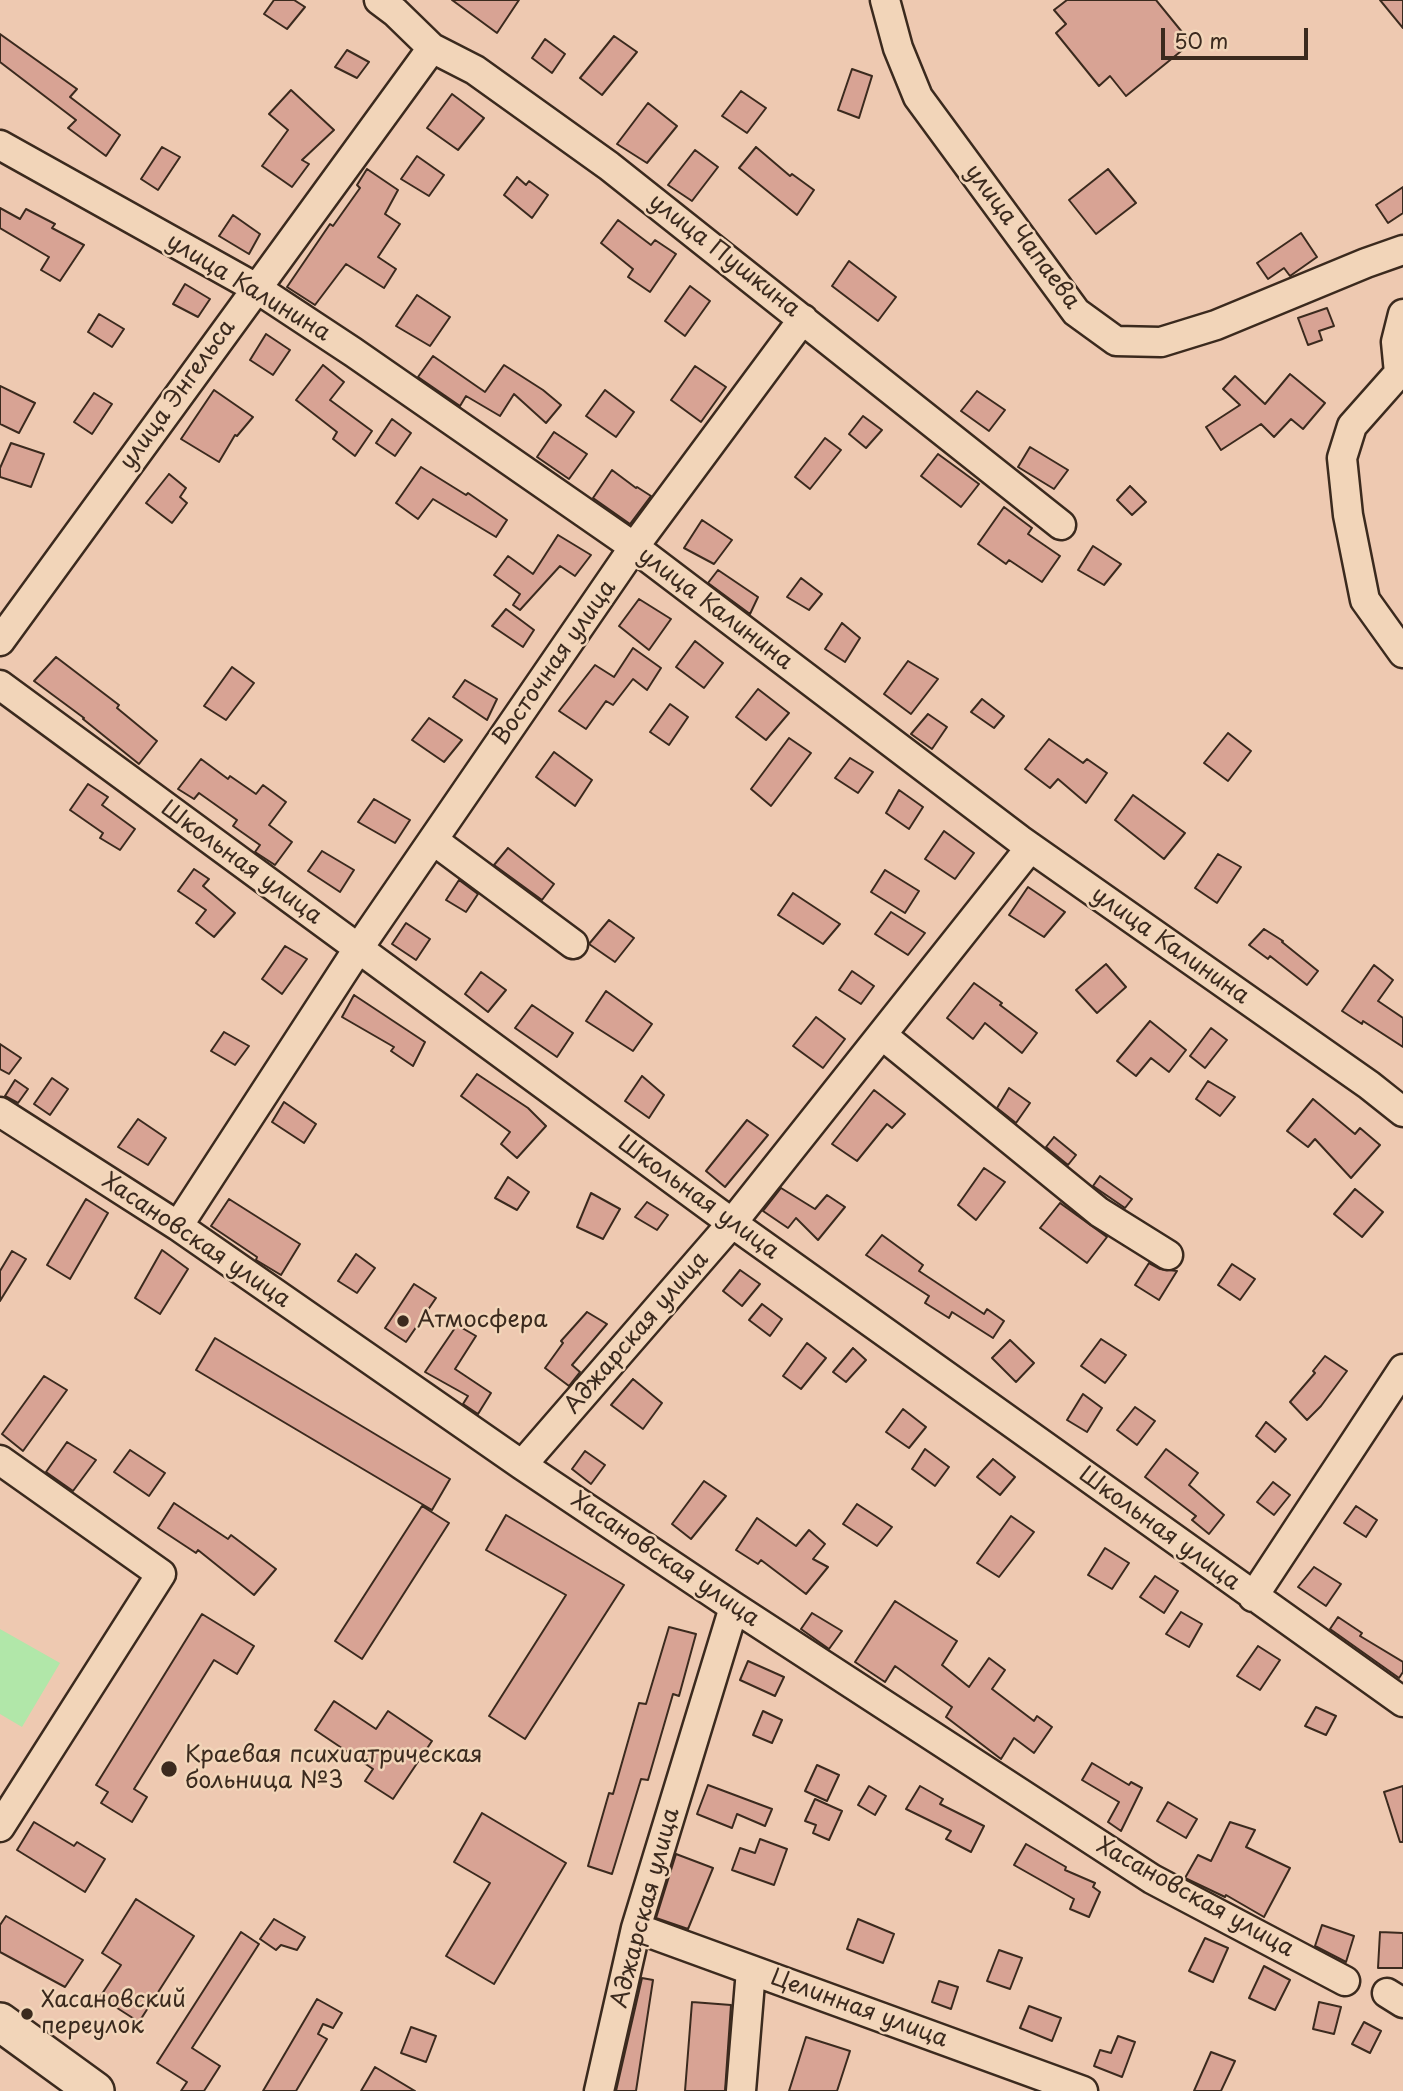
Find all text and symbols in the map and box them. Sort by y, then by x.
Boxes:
scale bar [1165,14,1312,58]
text: 50 m [1174,24,1228,56]
street label: улица Чапаева [959,159,1085,315]
street label: улица Пушкина [643,188,805,324]
street label: улица Калинина [161,228,335,348]
street label: улица Энгельса [114,315,242,475]
street label: улица Калинина [632,542,798,676]
street label: Восточная улица [488,575,622,751]
street label: Школьная улица [155,795,327,931]
street label: улица Калинина [1086,881,1254,1011]
street label: Школьная улица [612,1130,784,1266]
street label: Хасановская улица [97,1168,295,1314]
street label: Аджарская улица [559,1246,715,1420]
place label: Атмосфера [417,1307,548,1335]
marker: Атмосфера [395,1313,411,1329]
street label: Школьная улица [1073,1461,1245,1597]
street label: Хасановская улица [566,1487,764,1633]
place label: Краевая психиатрическая больница №3 [185,1742,483,1796]
marker: Краевая психиатрическая больница №3 [159,1759,179,1779]
street label: Аджарская улица [606,1805,686,2011]
street label: Хасановская улица [1092,1832,1298,1964]
street label: Целинная улица [767,1964,951,2054]
place label: Хасановский переулок [41,1987,186,2041]
marker: Хасановский переулок [19,2006,35,2022]

